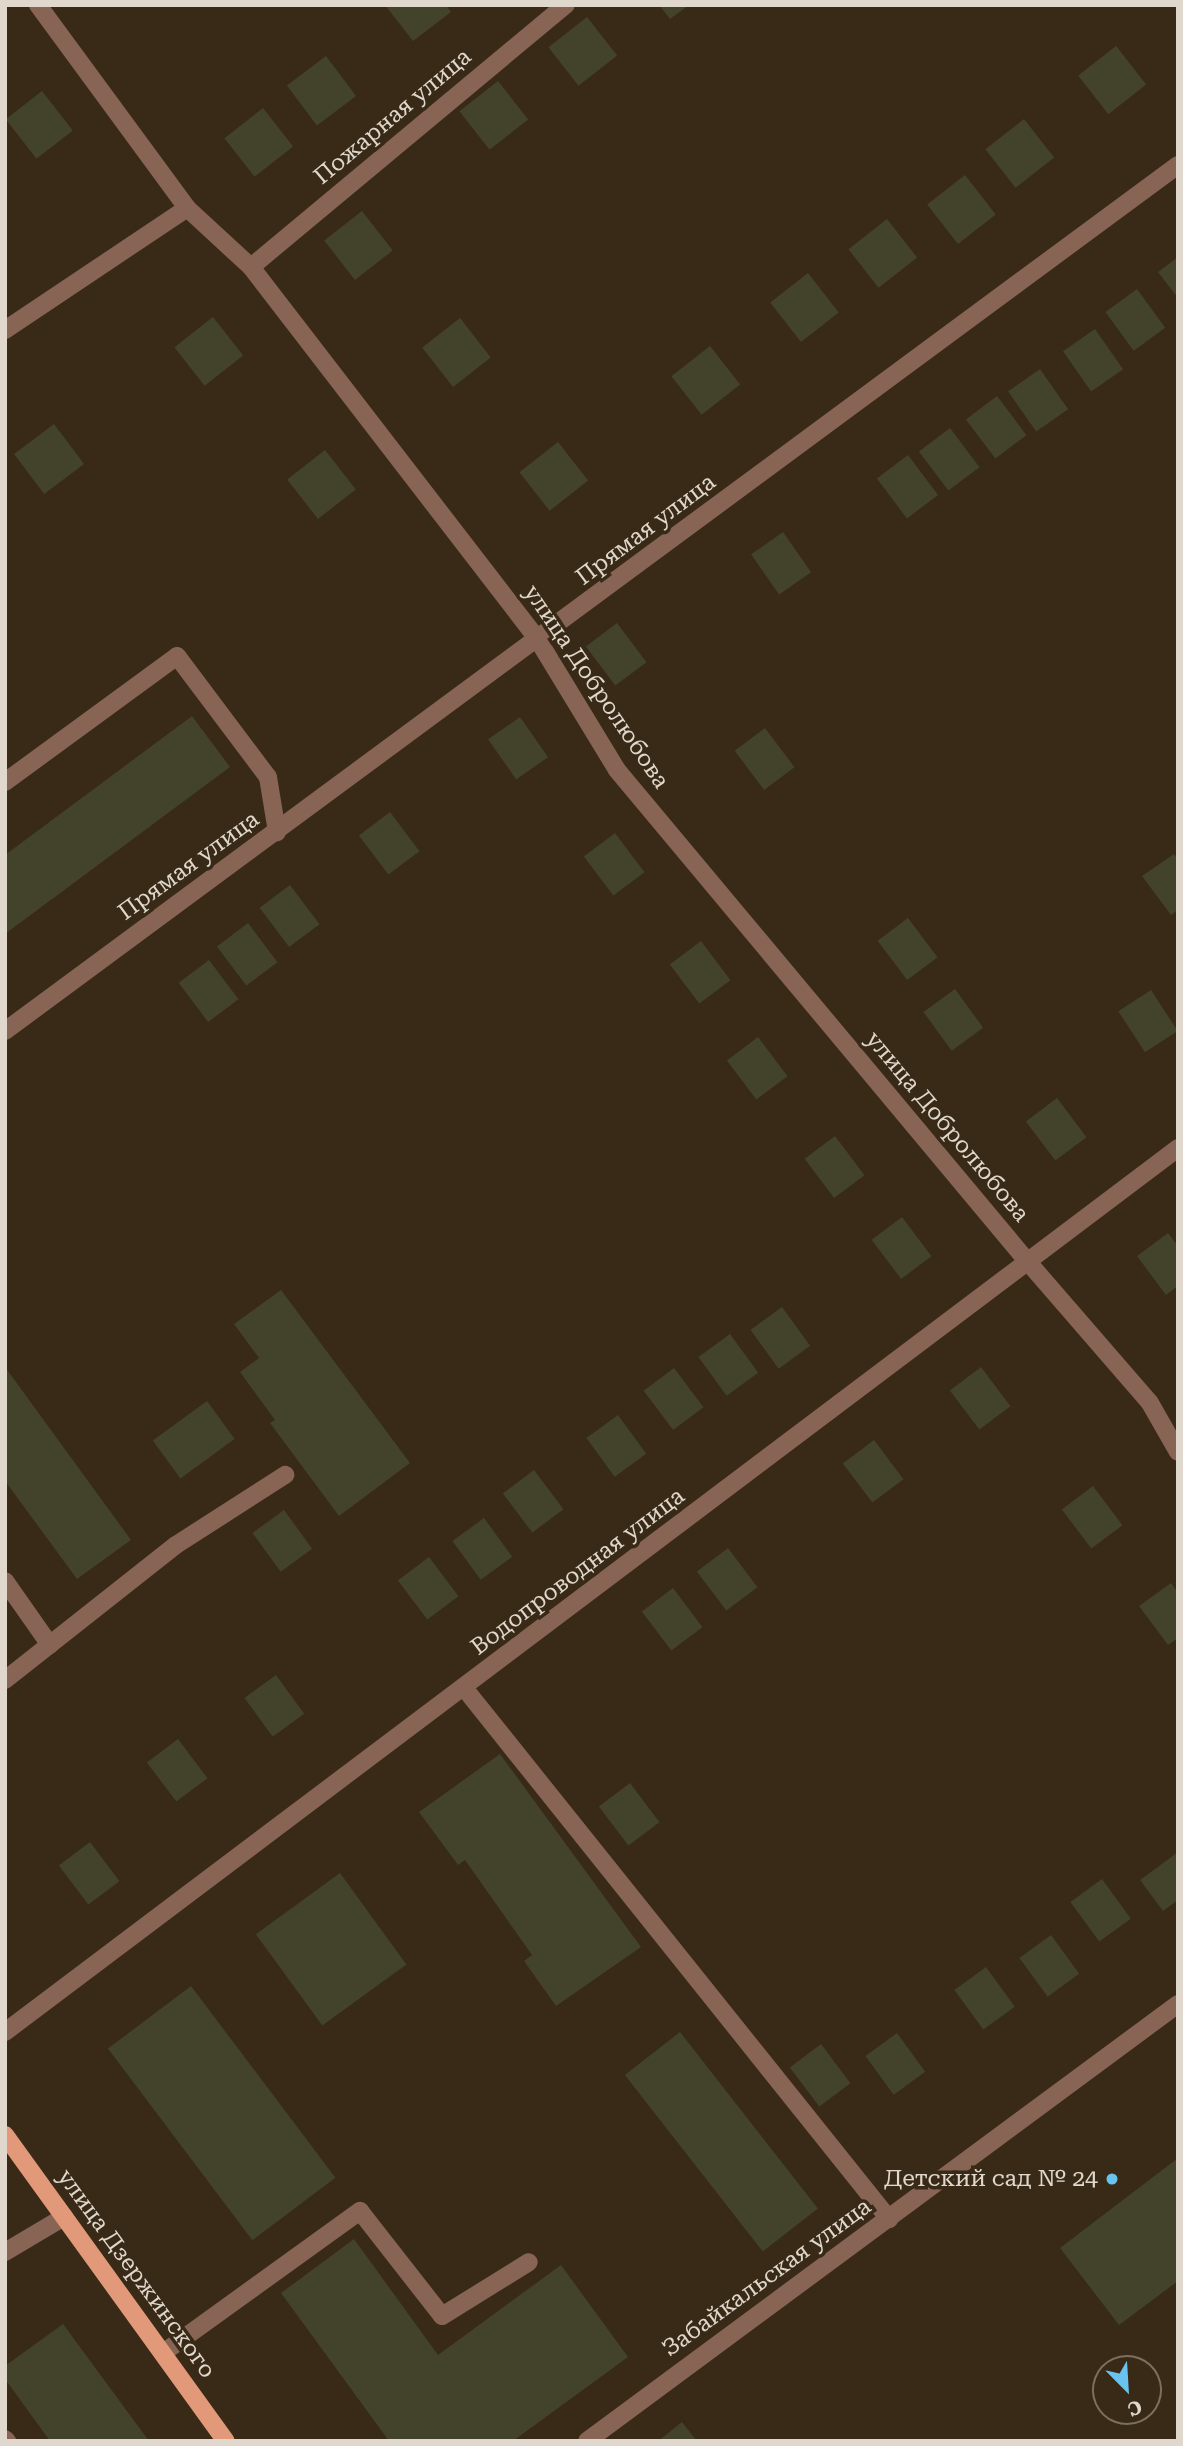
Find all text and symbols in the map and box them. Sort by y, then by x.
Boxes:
street label: Пожарная улица [309,43,477,191]
street label: Прямая улица [571,469,721,591]
street label: улица Добролюбова [518,580,674,794]
street label: Прямая улица [113,806,265,926]
street label: улица Добролюбова [859,1026,1035,1228]
street label: Водопроводная улица [466,1483,690,1661]
street label: улица Дзержинского [51,2164,221,2384]
place label: Детский сад № 24 [884,2165,1098,2193]
marker: Детский сад № 24 [1104,2171,1120,2187]
street label: Забайкальская улица [657,2193,877,2363]
north arrow [1092,2355,1162,2425]
text: С [1124,2395,1146,2421]

